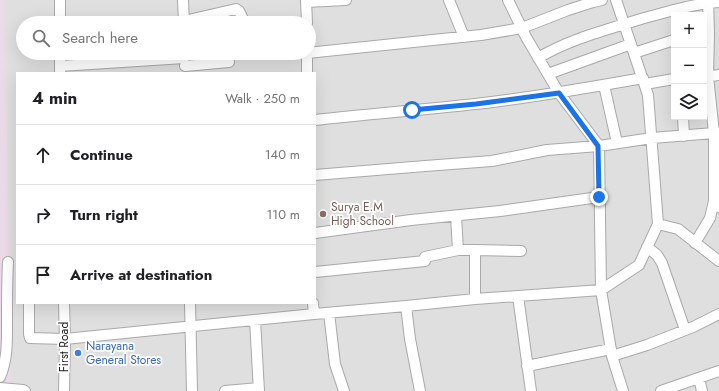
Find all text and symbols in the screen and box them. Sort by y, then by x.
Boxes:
map controls [671,12,707,120]
button: + [671,12,707,48]
search box [16,16,316,60]
icon: search [30,27,52,49]
text: Search here [62,27,138,49]
button: − [671,48,707,84]
button: layers [671,84,707,120]
text: 4 min [32,86,77,110]
text: Walk · 250 m [225,89,300,108]
route start [403,101,421,119]
icon: ahead [32,144,54,166]
text: Continue [70,144,133,166]
text: 140 m [265,145,300,164]
route end [590,188,608,206]
place label: Surya E.M High School [331,198,394,230]
icon: right [32,204,54,226]
text: Turn right [70,204,138,226]
text: 110 m [266,205,300,224]
marker: Surya E.M High School [318,209,328,219]
icon: arrive [32,264,54,286]
text: Arrive at destination [70,264,212,286]
street label: First Road [55,322,73,372]
place label: Narayana General Stores [86,337,161,369]
marker: Narayana General Stores [73,348,83,358]

